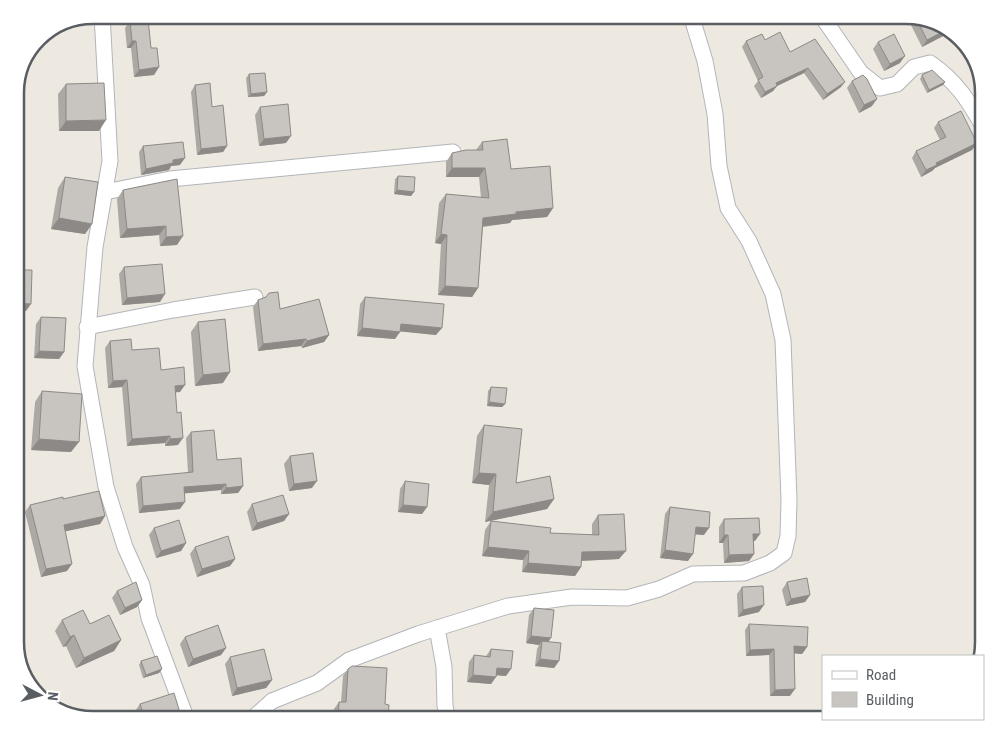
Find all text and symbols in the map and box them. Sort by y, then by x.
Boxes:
legend [822,655,984,720]
text: Road [866,666,896,684]
north arrow [15,670,65,720]
text: N [45,691,61,701]
text: Building [866,691,914,709]

